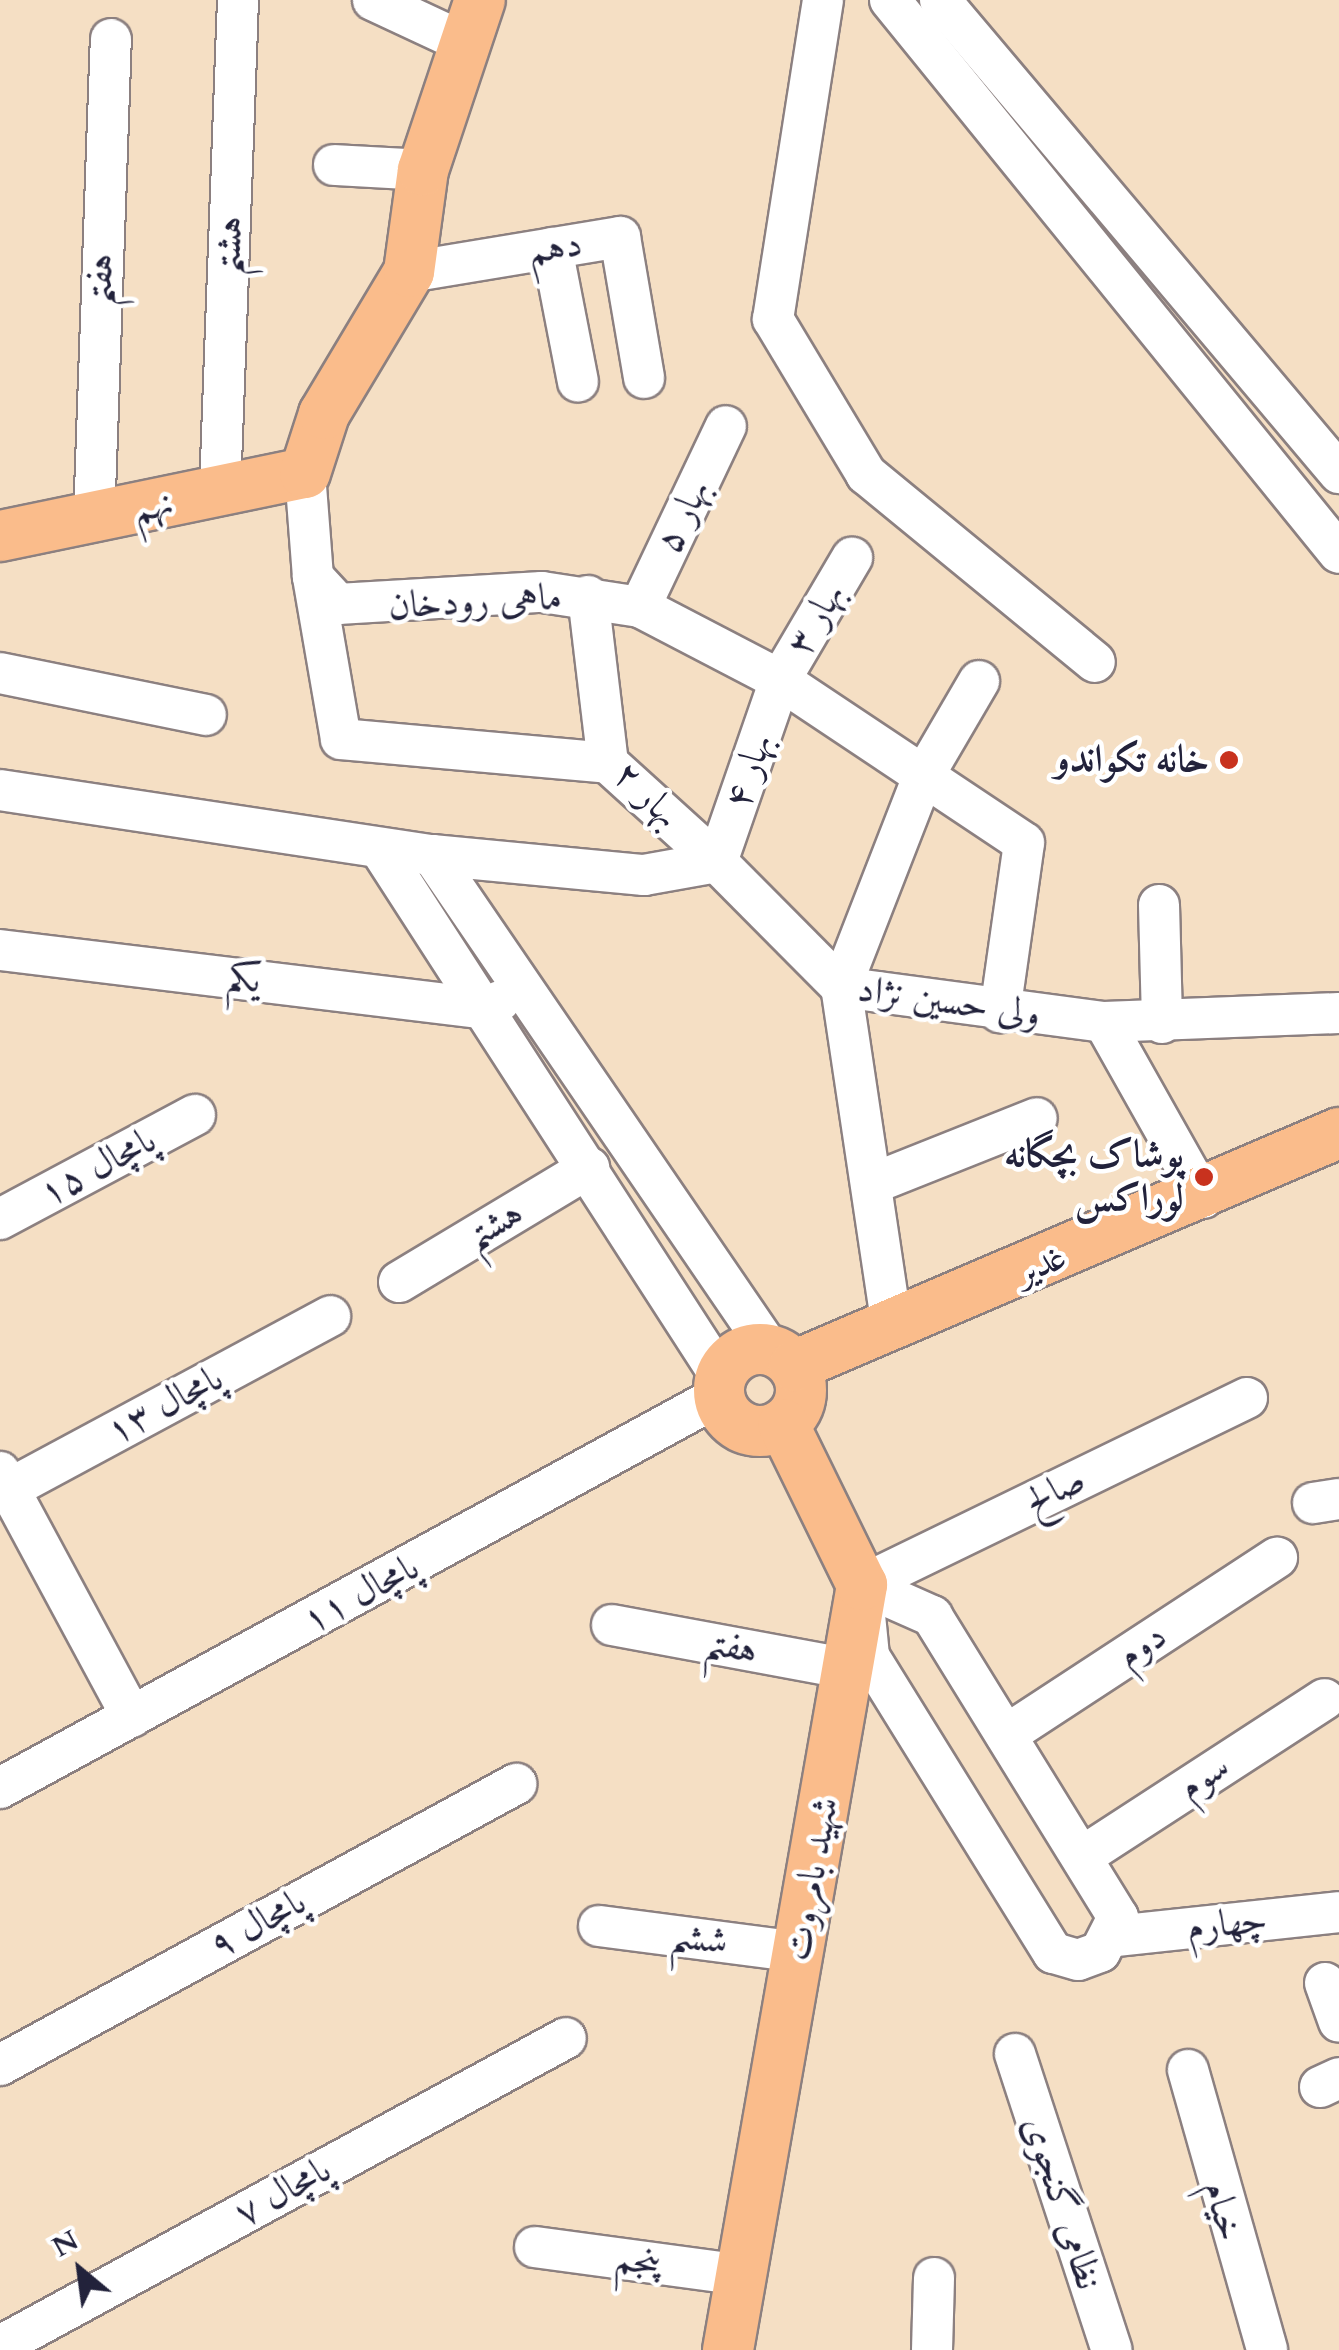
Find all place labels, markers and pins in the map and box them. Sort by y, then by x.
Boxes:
place label: خانه تکواندو [1055,737,1209,783]
marker: خانه تکواندو [1218,749,1240,771]
place label: پوشاک بچگانه لوراکس [1004,1132,1184,1222]
marker: پوشاک بچگانه لوراکس [1193,1166,1215,1188]

